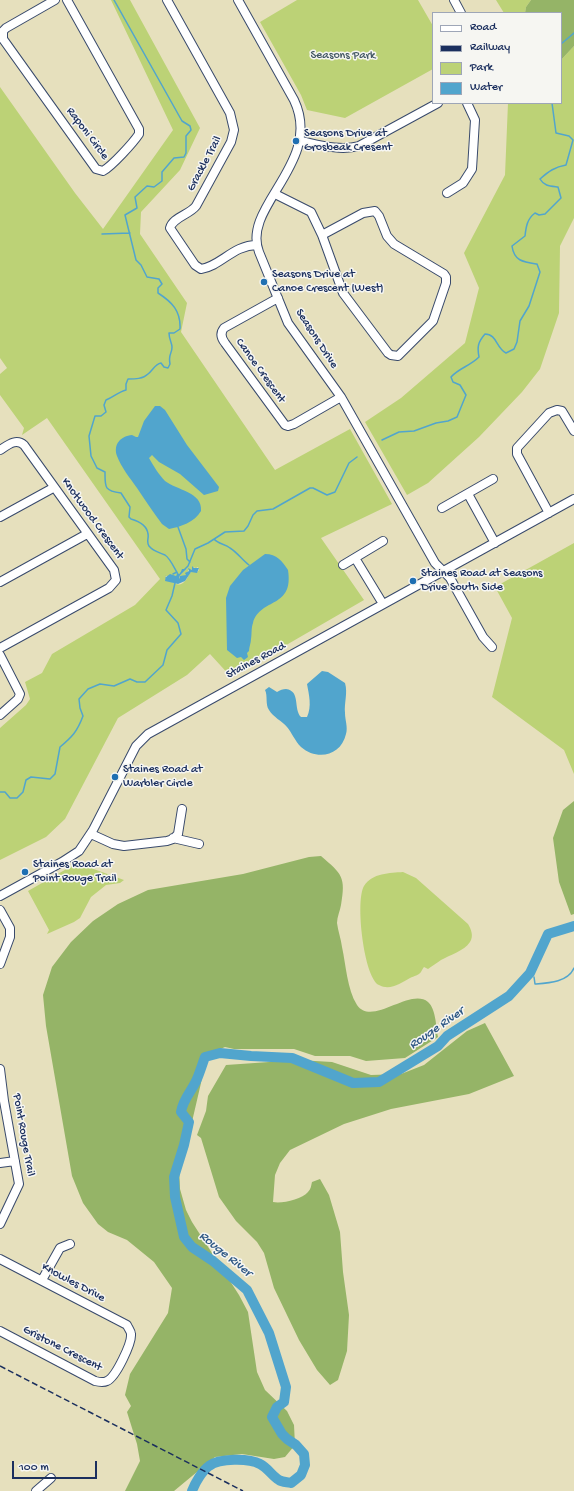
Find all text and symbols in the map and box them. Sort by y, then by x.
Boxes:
legend [432,12,562,104]
text: Road [470,21,496,35]
text: Railway [470,41,510,55]
park label: Seasons Park [311,49,375,63]
text: Park [470,61,493,75]
text: Water [470,81,502,95]
street label: Raponi Circle [62,105,112,163]
place label: Seasons Drive at Grosbeak Cresent [304,127,392,155]
street label: Grackle Trail [184,134,226,194]
marker: Seasons Drive at Grosbeak Cresent [291,136,301,146]
place label: Seasons Drive at Canoe Crescent (West) [272,268,384,296]
marker: Seasons Drive at Canoe Crescent (West) [259,277,269,287]
street label: Seasons Drive [291,306,341,372]
street label: Canoe Crescent [232,336,288,406]
street label: Knotwood Crescent [58,475,126,563]
place label: Staines Road at Seasons Drive South Side [421,567,543,595]
marker: Staines Road at Seasons Drive South Side [408,576,418,586]
street label: Staines Road [224,639,288,683]
place label: Staines Road at Warbler Circle [123,763,202,791]
marker: Staines Road at Warbler Circle [110,772,120,782]
place label: Staines Road at Point Rouge Trail [33,858,117,886]
marker: Staines Road at Point Rouge Trail [20,867,30,877]
water label: Rouge River [407,1004,467,1054]
street label: Point Rouge Trail [9,1093,37,1177]
water label: Rouge River [195,1229,255,1281]
street label: Knowles Drive [39,1260,107,1306]
street label: Gristone Crescent [20,1323,104,1375]
scale bar [14,1453,99,1479]
text: 100 m [19,1461,49,1475]

